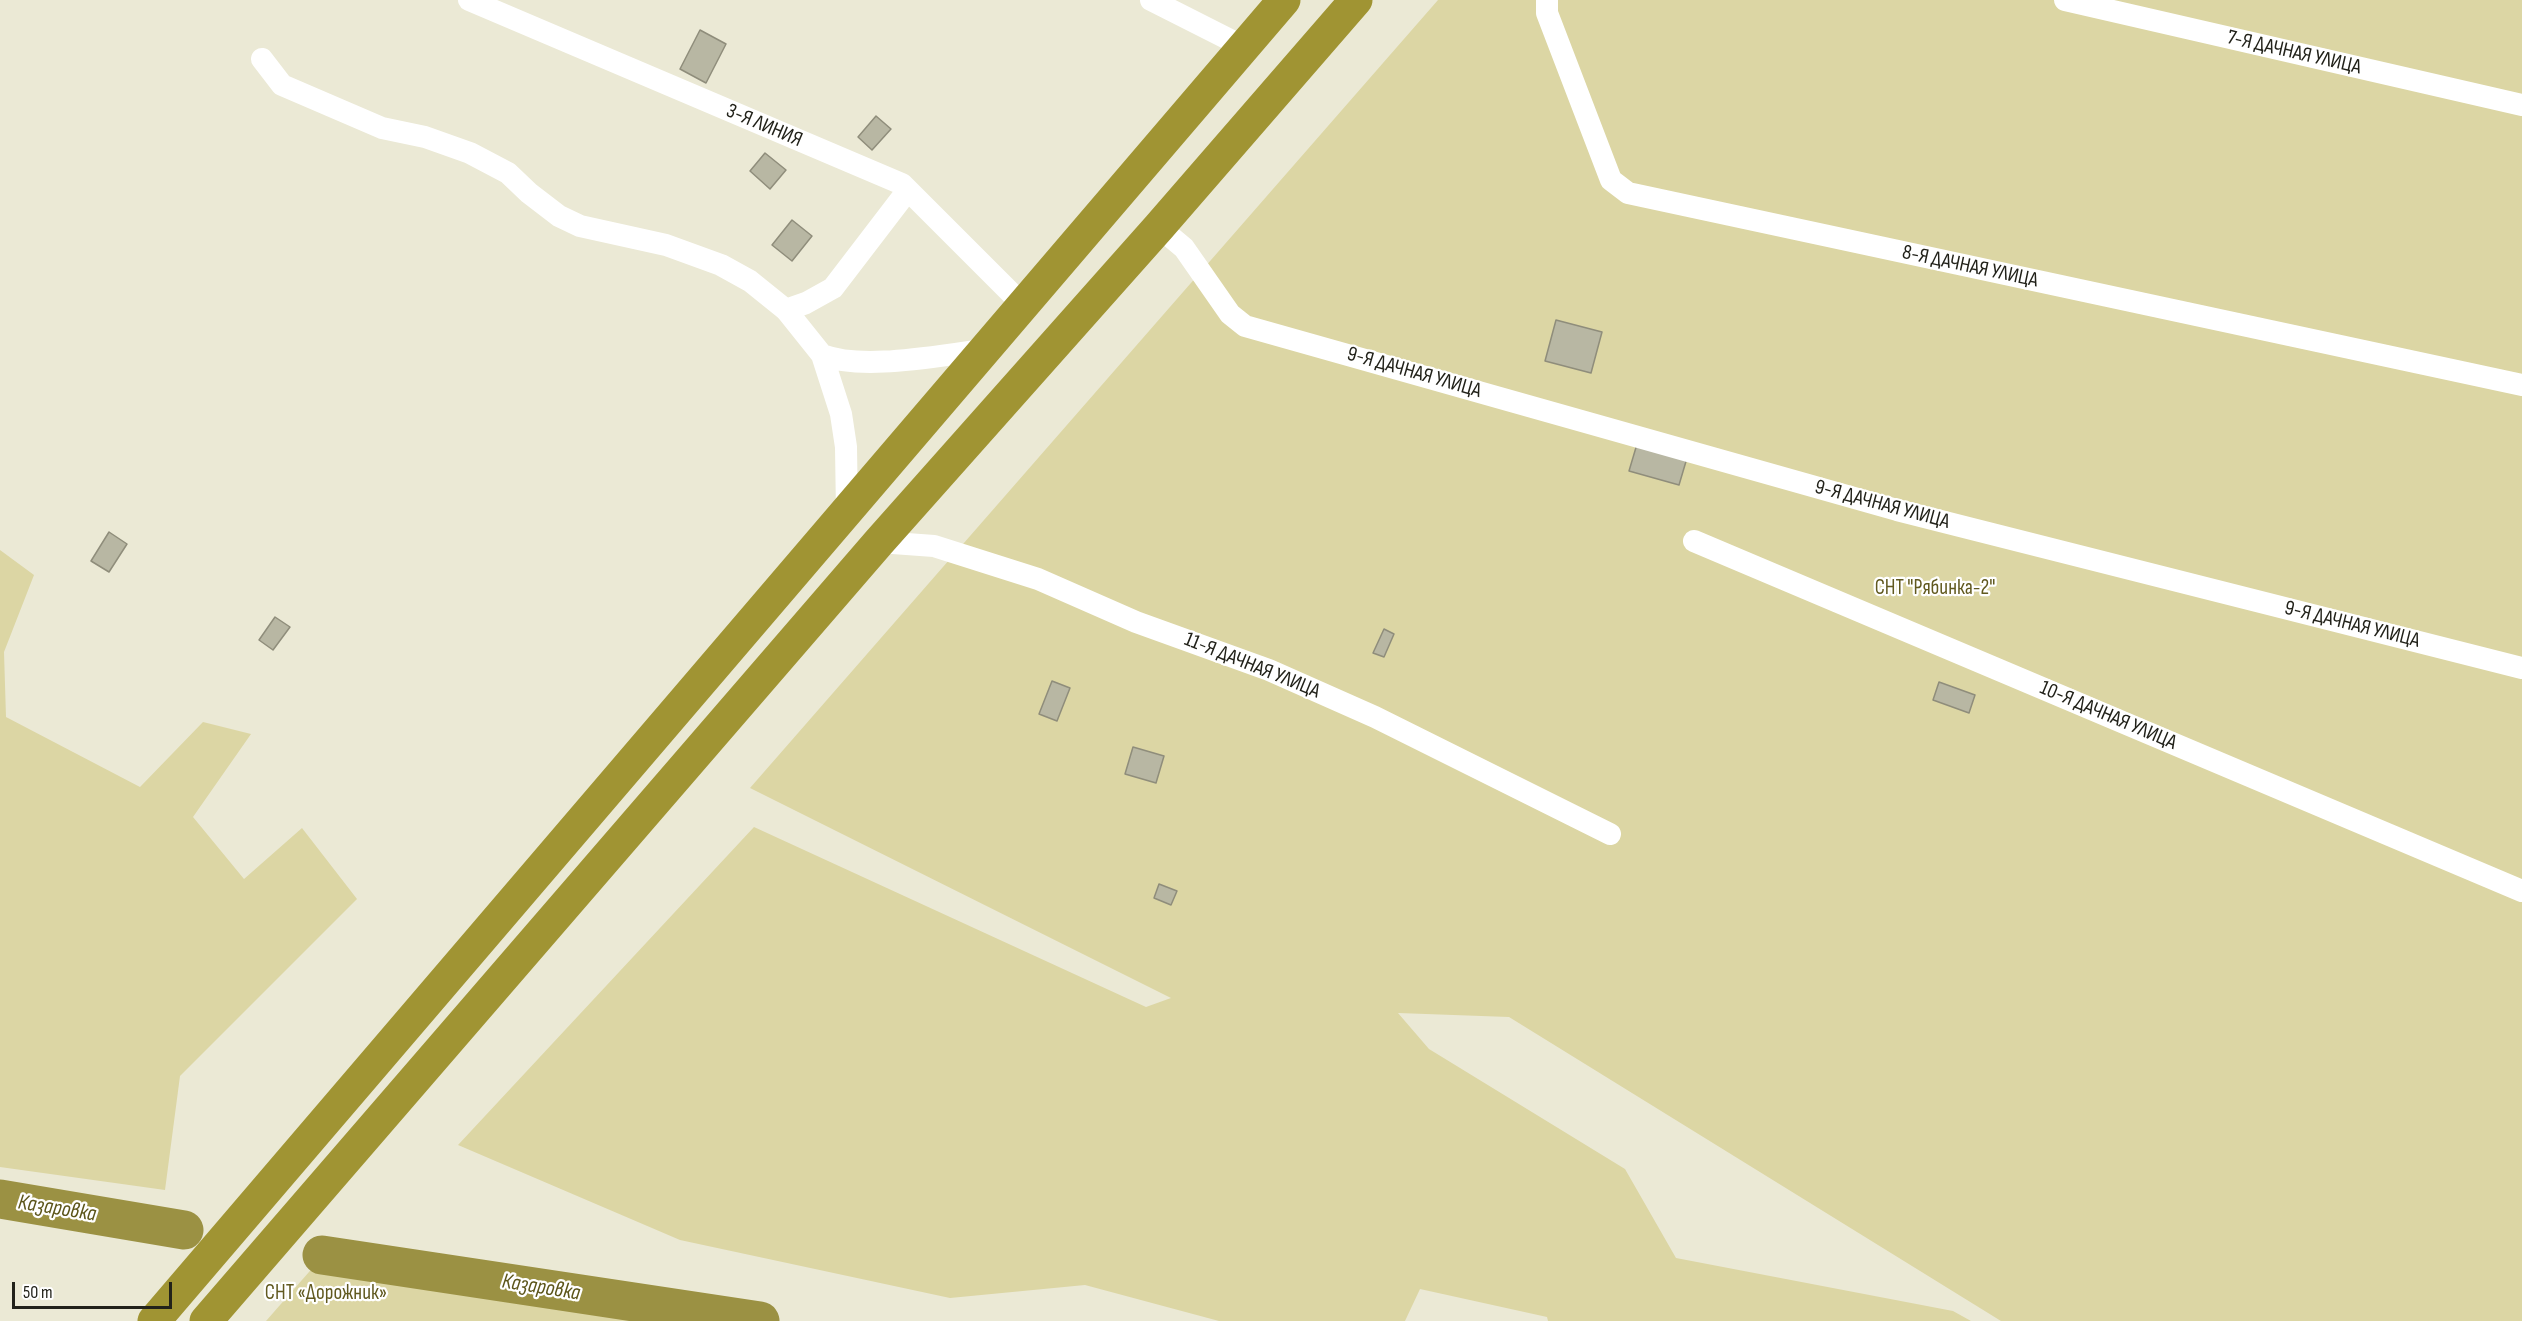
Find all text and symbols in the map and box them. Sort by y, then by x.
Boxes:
street label: 7-Я ДАЧНАЯ УЛИЦА [2225,25,2363,81]
street label: 3-Я ЛИНИЯ [722,99,806,153]
street label: 8-Я ДАЧНАЯ УЛИЦА [1900,240,2040,294]
street label: 9-Я ДАЧНАЯ УЛИЦА [1344,342,1484,404]
street label: 9-Я ДАЧНАЯ УЛИЦА [1812,475,1952,535]
park label: СНТ "Рябинка-2" [1875,576,1995,602]
street label: 9-Я ДАЧНАЯ УЛИЦА [2282,596,2422,654]
street label: 11-Я ДАЧНАЯ УЛИЦА [1181,627,1323,705]
street label: 10-Я ДАЧНАЯ УЛИЦА [2036,676,2180,756]
water label: Казаровка [16,1190,98,1228]
water label: Казаровка [500,1269,582,1307]
scale bar [15,1270,176,1308]
park label: СНТ «Дорожник» [265,1281,387,1307]
text: 50 m [23,1282,53,1303]

